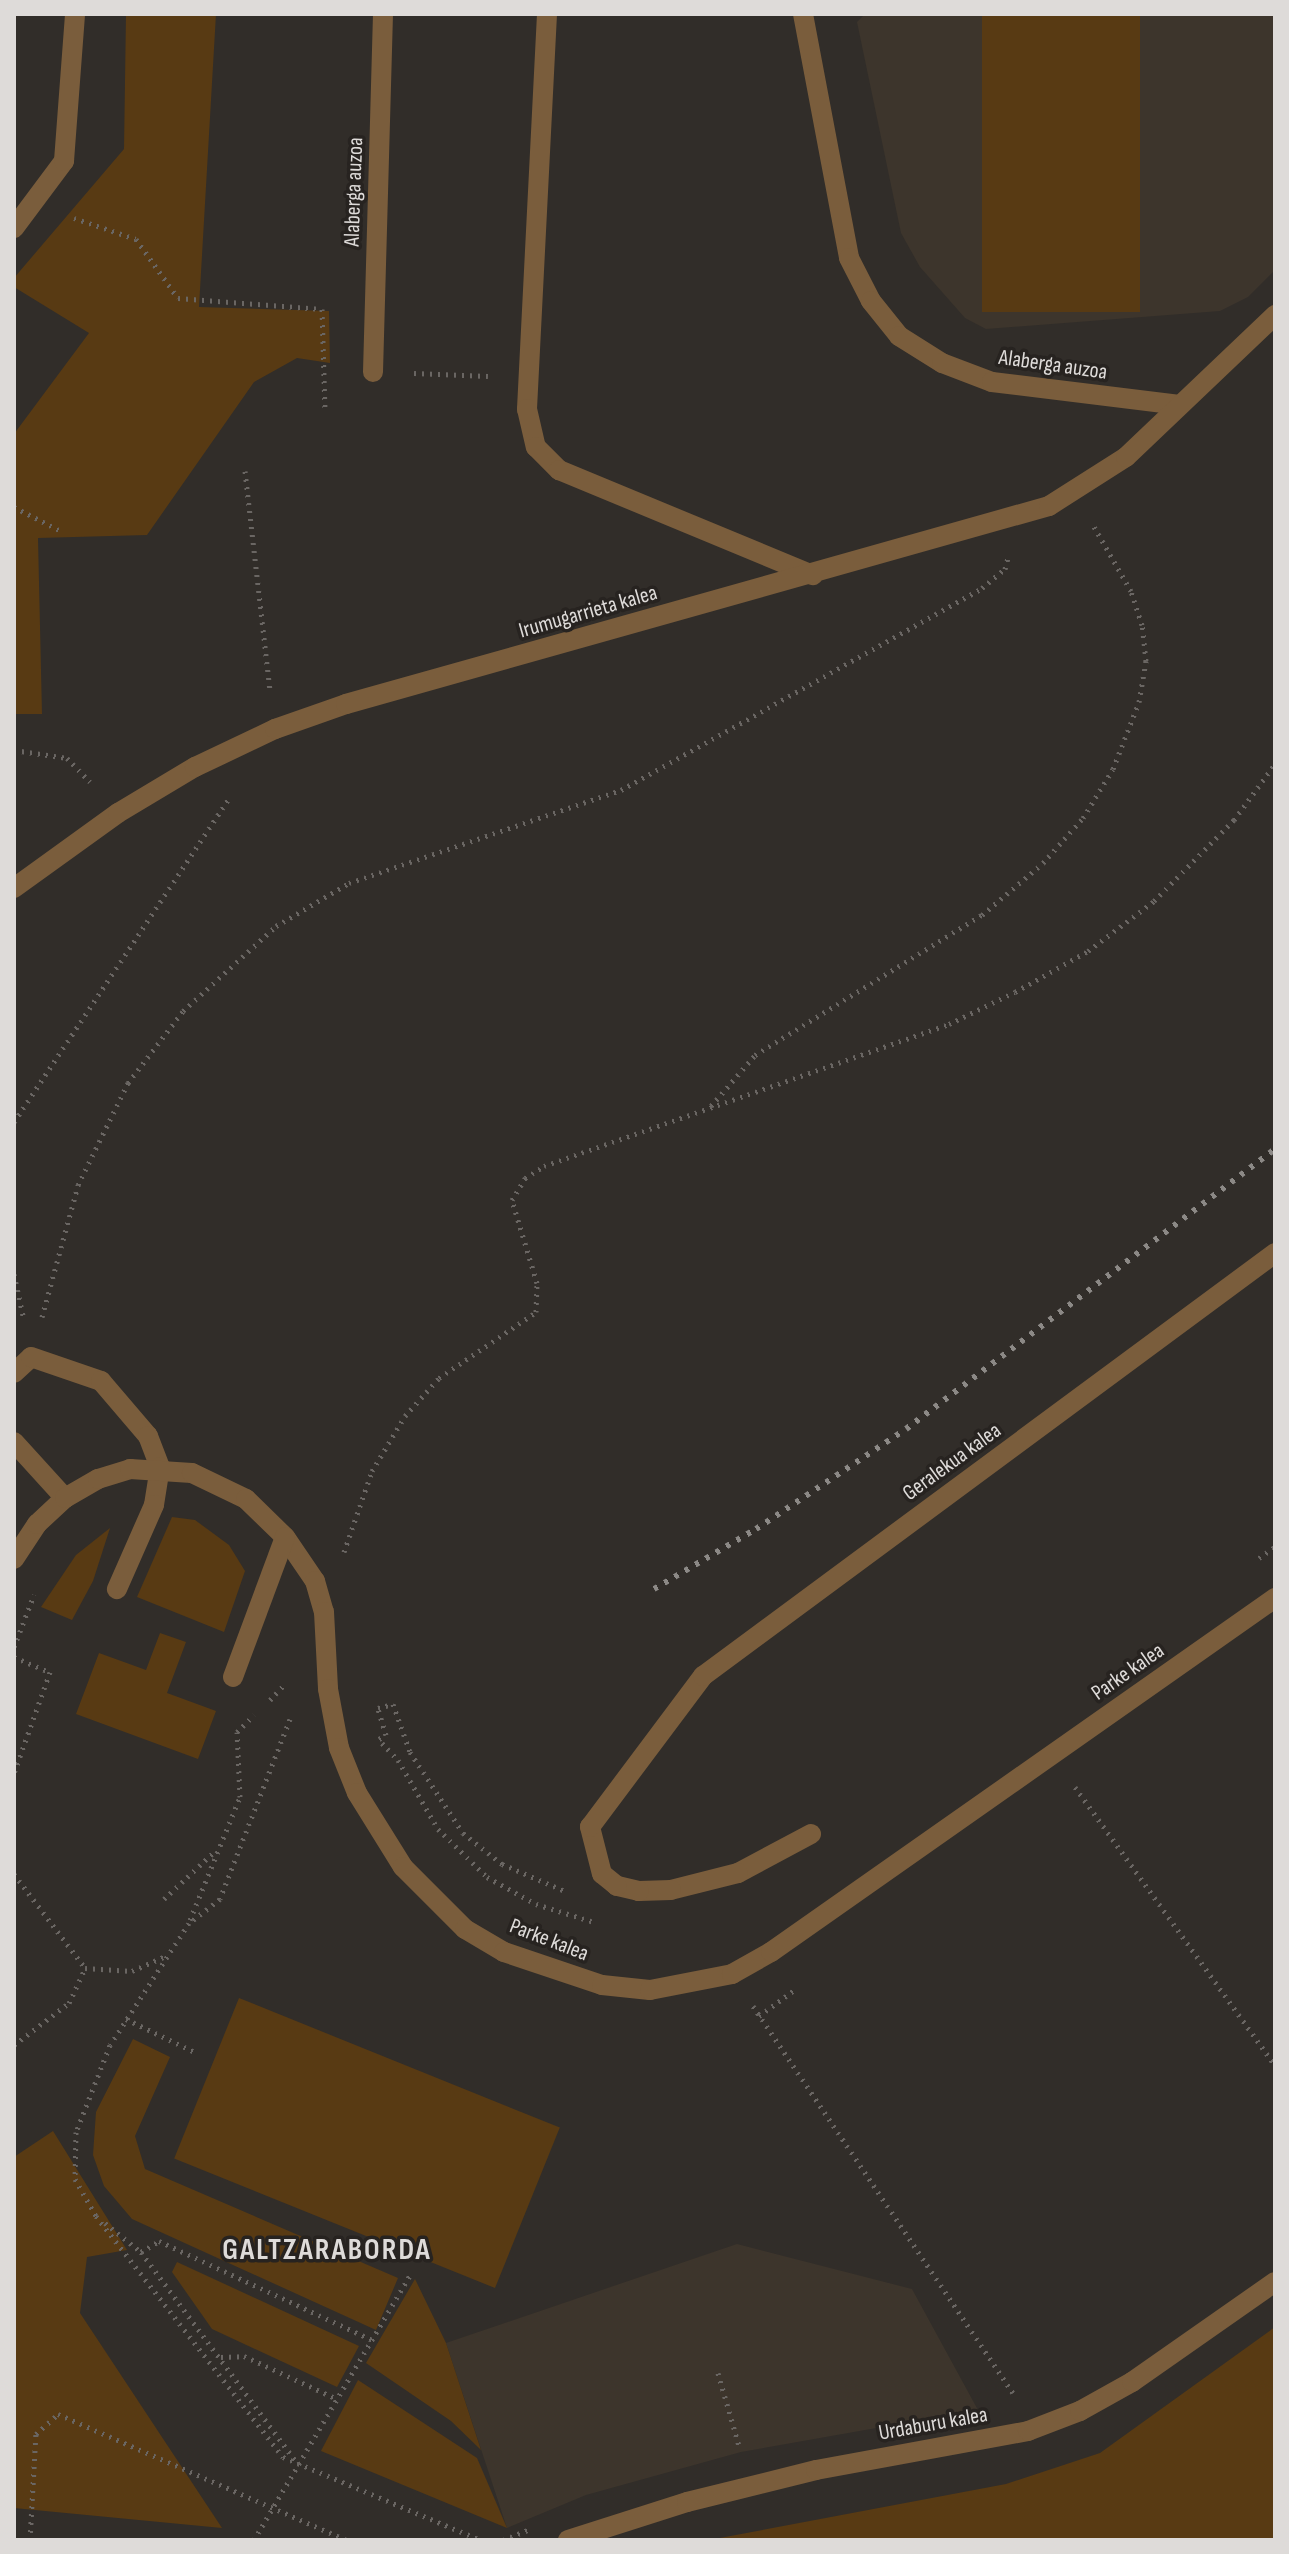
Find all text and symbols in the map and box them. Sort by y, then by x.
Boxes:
street label: Alaberga auzoa [339,137,369,247]
street label: Alaberga auzoa [997,344,1109,386]
street label: Irumugarrieta kalea [516,580,660,644]
street label: Geralekua kalea [898,1417,1006,1507]
street label: Parke kalea [1087,1638,1169,1706]
street label: Parke kalea [506,1913,592,1967]
district label: GALTZARABORDA [222,2232,432,2268]
street label: Urdaburu kalea [876,2401,990,2447]

